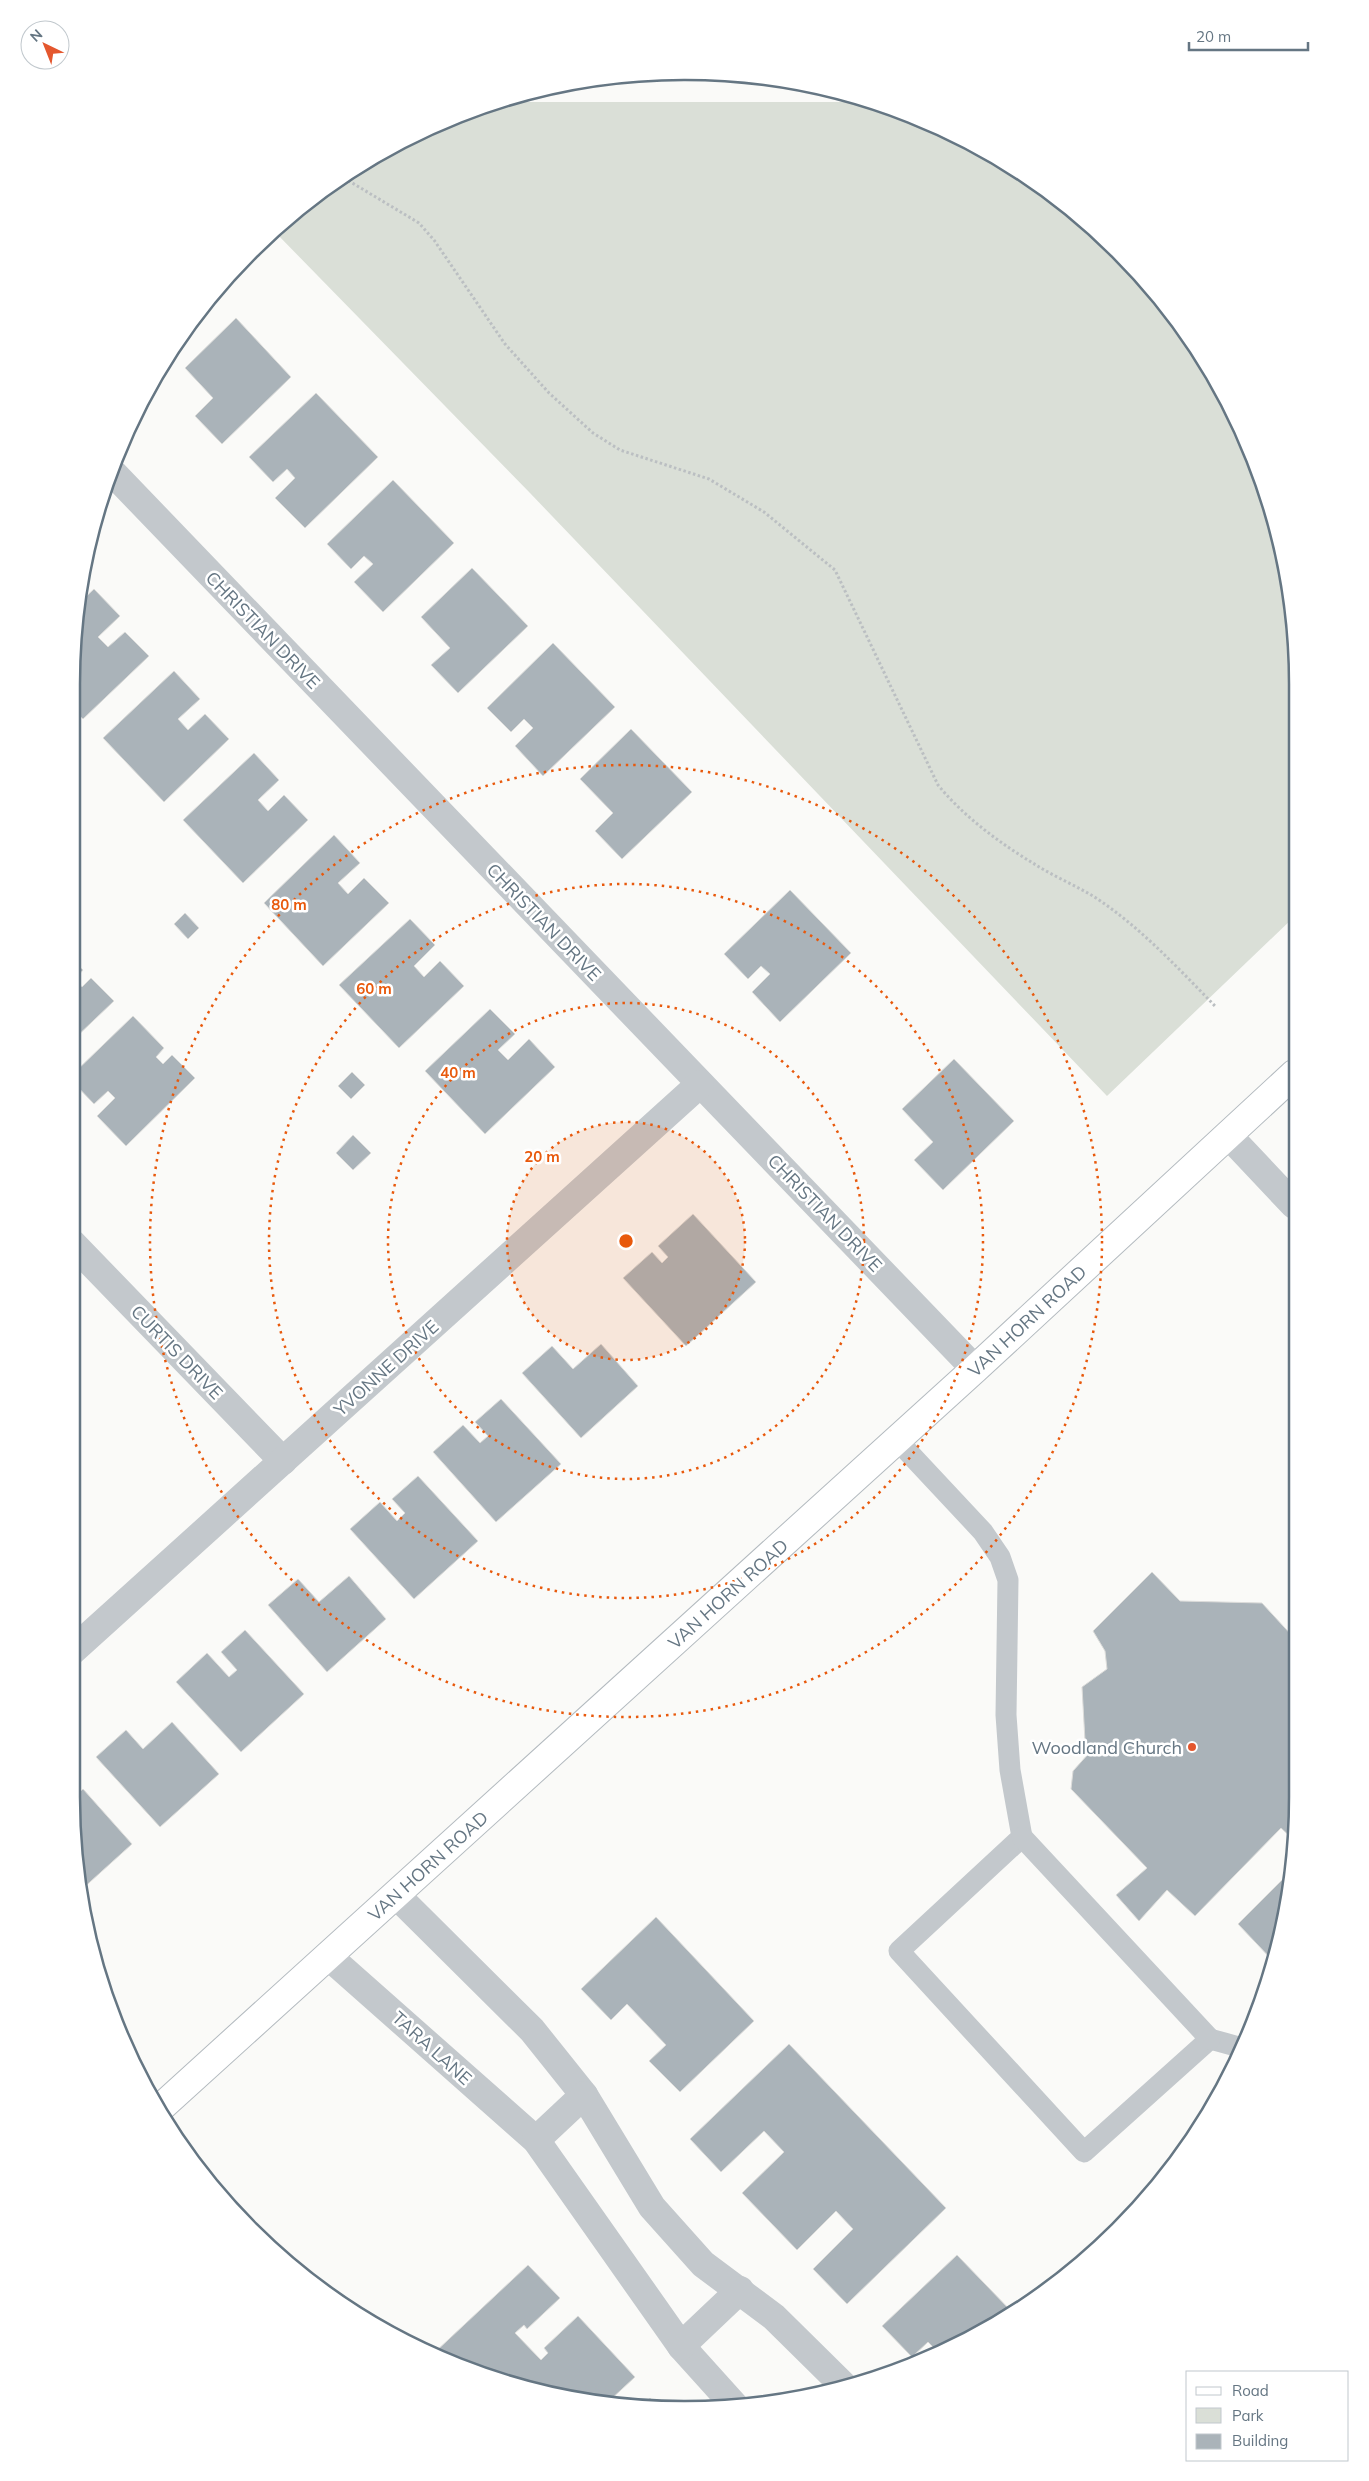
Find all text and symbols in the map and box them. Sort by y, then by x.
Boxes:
north arrow [20,20,70,70]
scale bar [1189,20,1308,52]
text: N [26,25,46,46]
text: 20 m [1196,27,1231,46]
street label: CHRISTIAN DRIVE [201,566,325,694]
street label: CHRISTIAN DRIVE [482,858,606,986]
text: 80 m [271,895,307,914]
text: 60 m [356,979,392,998]
text: 40 m [440,1063,476,1082]
text: 20 m [524,1147,560,1166]
street label: CHRISTIAN DRIVE [763,1149,887,1277]
centre of rings [617,1232,635,1250]
street label: VAN HORN ROAD [963,1260,1091,1382]
street label: CURTIS DRIVE [126,1300,228,1404]
street label: YVONNE DRIVE [328,1315,443,1422]
street label: VAN HORN ROAD [663,1534,793,1654]
place label: Woodland Church [1031,1736,1182,1759]
marker: Woodland Church [1186,1741,1198,1753]
street label: VAN HORN ROAD [363,1806,493,1926]
street label: TARA LANE [387,2006,477,2090]
legend [1186,2371,1349,2461]
text: Road [1232,2381,1269,2400]
text: Park [1232,2406,1264,2425]
text: Building [1232,2431,1288,2450]

